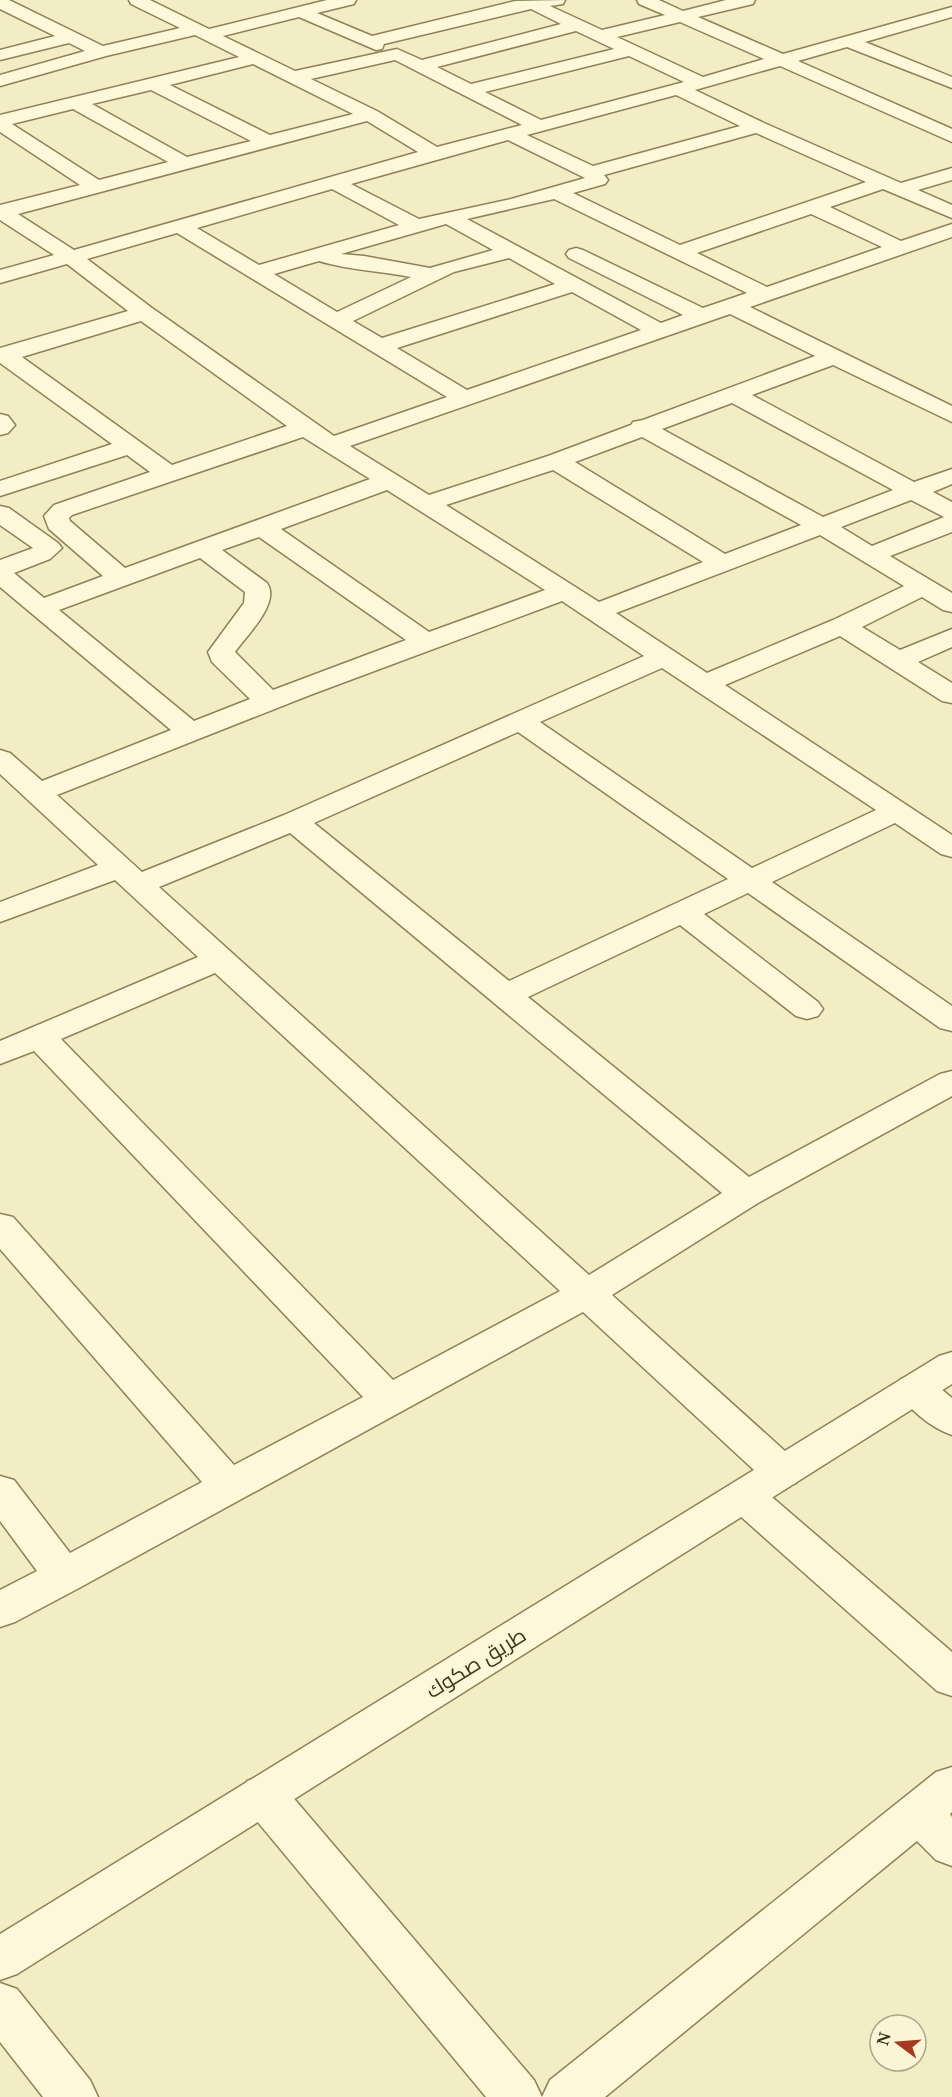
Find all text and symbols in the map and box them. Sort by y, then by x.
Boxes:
street label: طريق صكوك [420,1620,531,1704]
north arrow [868,2013,928,2073]
text: N [871,2029,896,2048]

